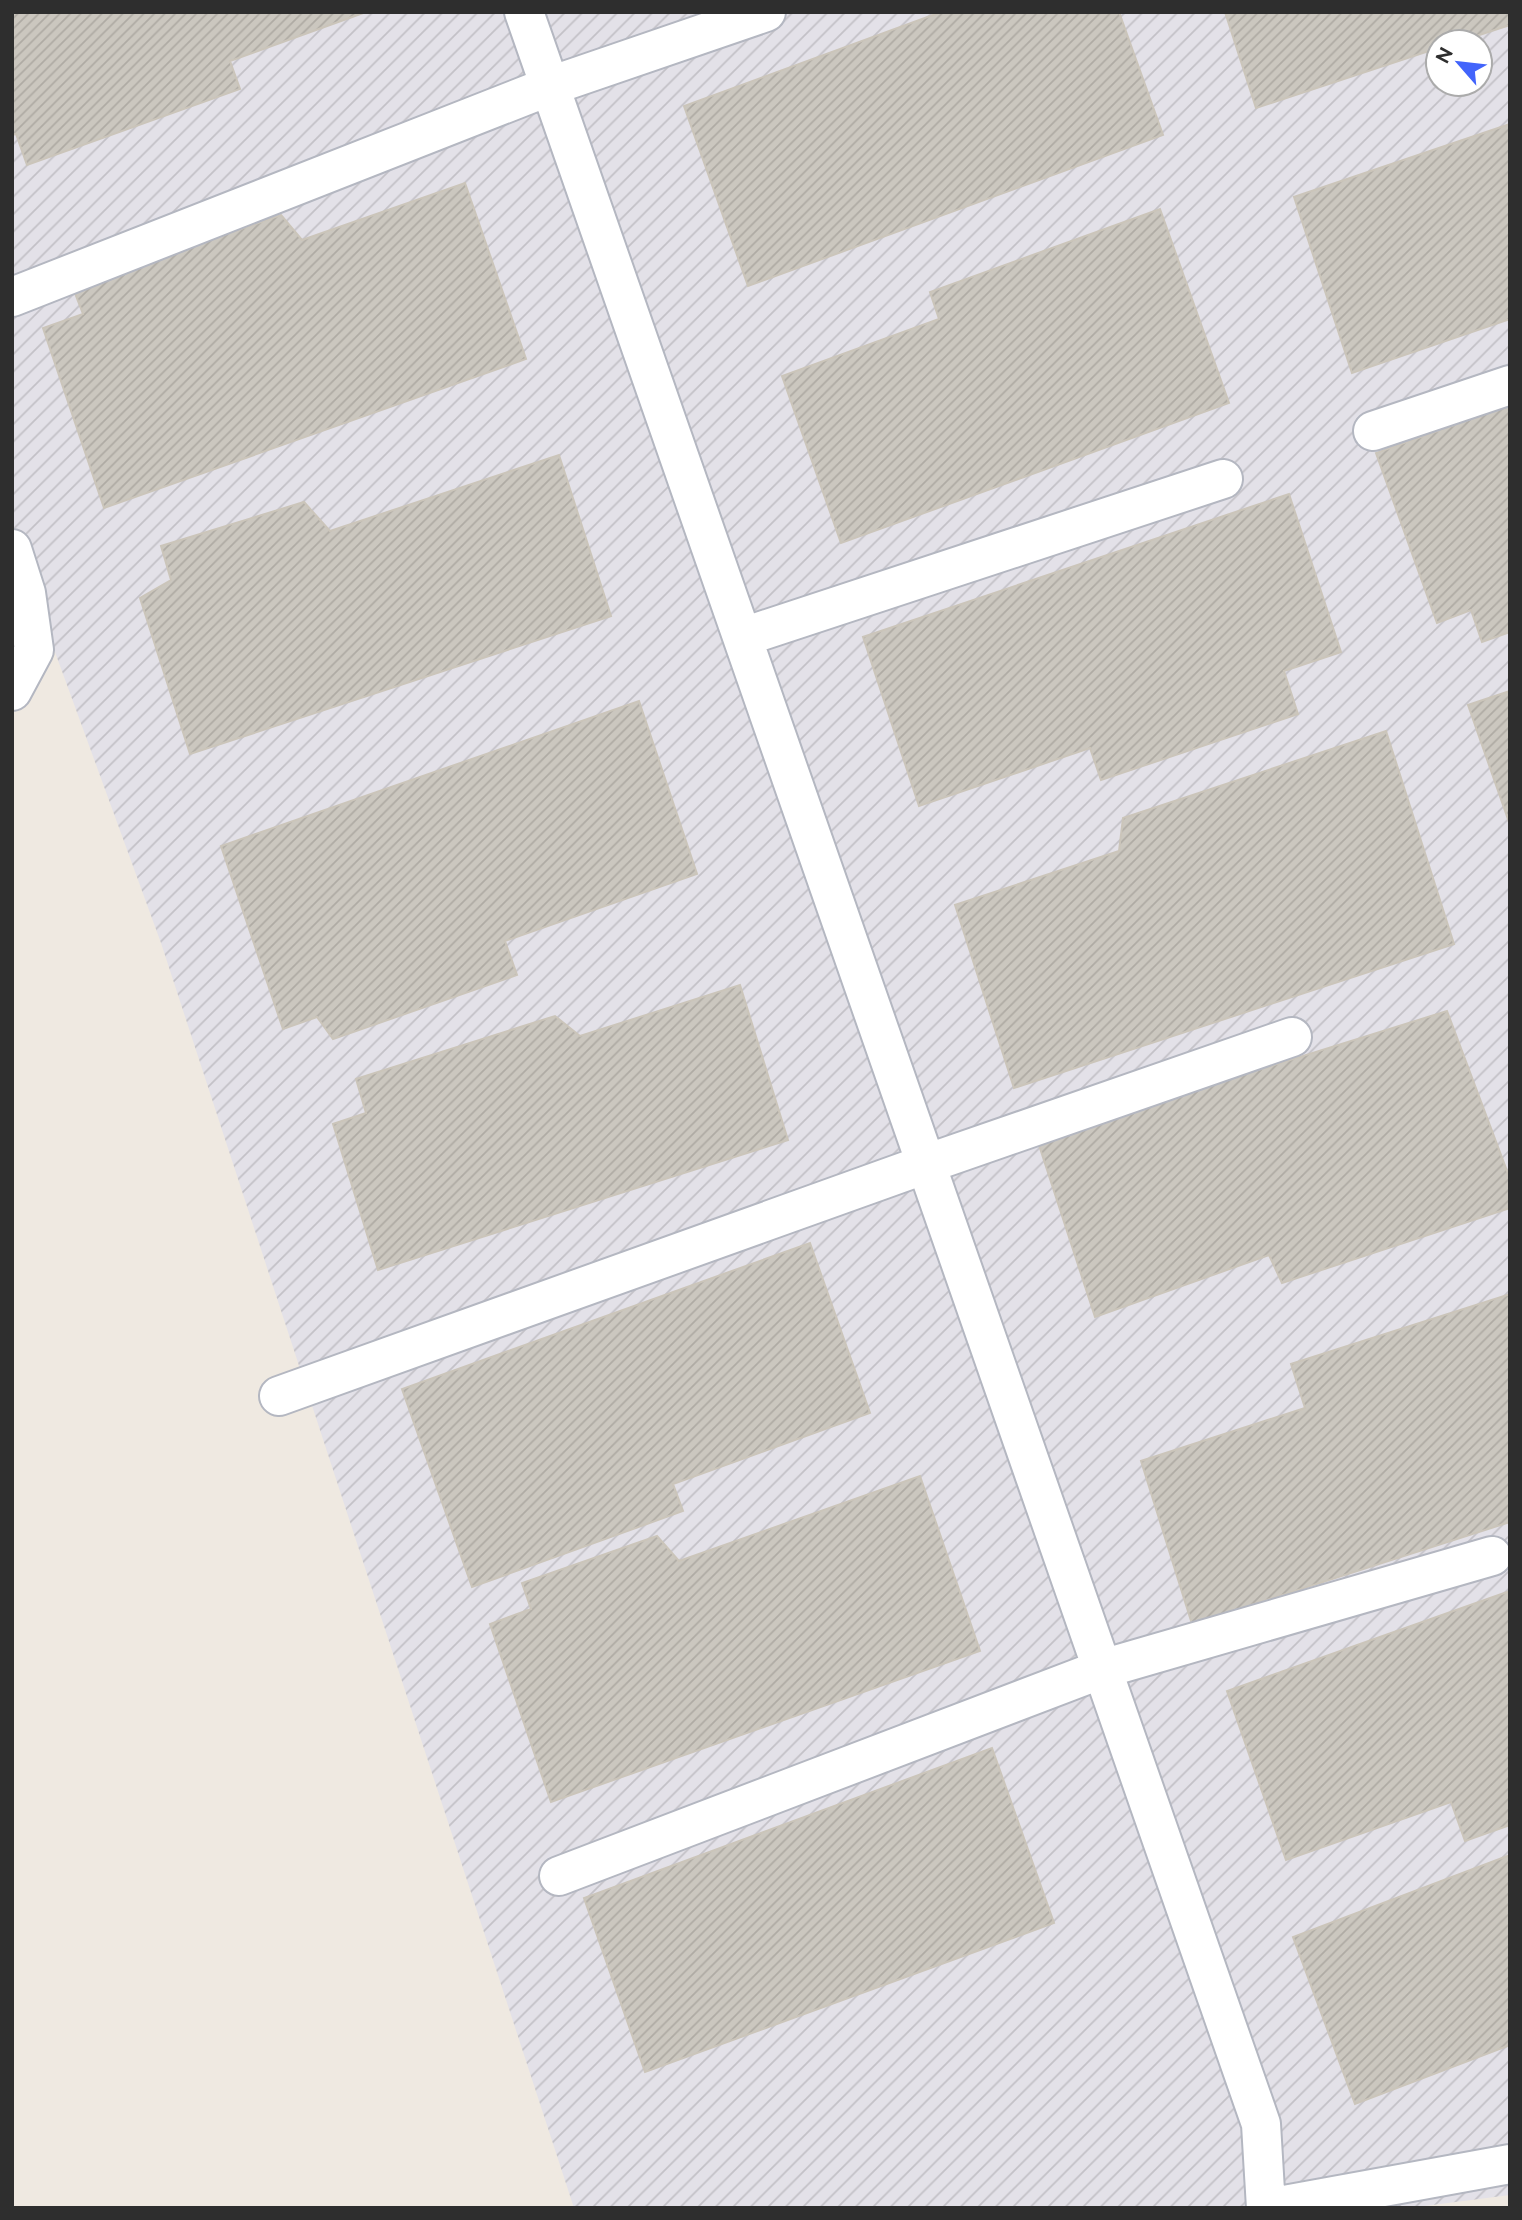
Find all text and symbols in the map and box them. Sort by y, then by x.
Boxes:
north arrow [1424,28,1494,98]
text: N [1431,43,1457,67]

